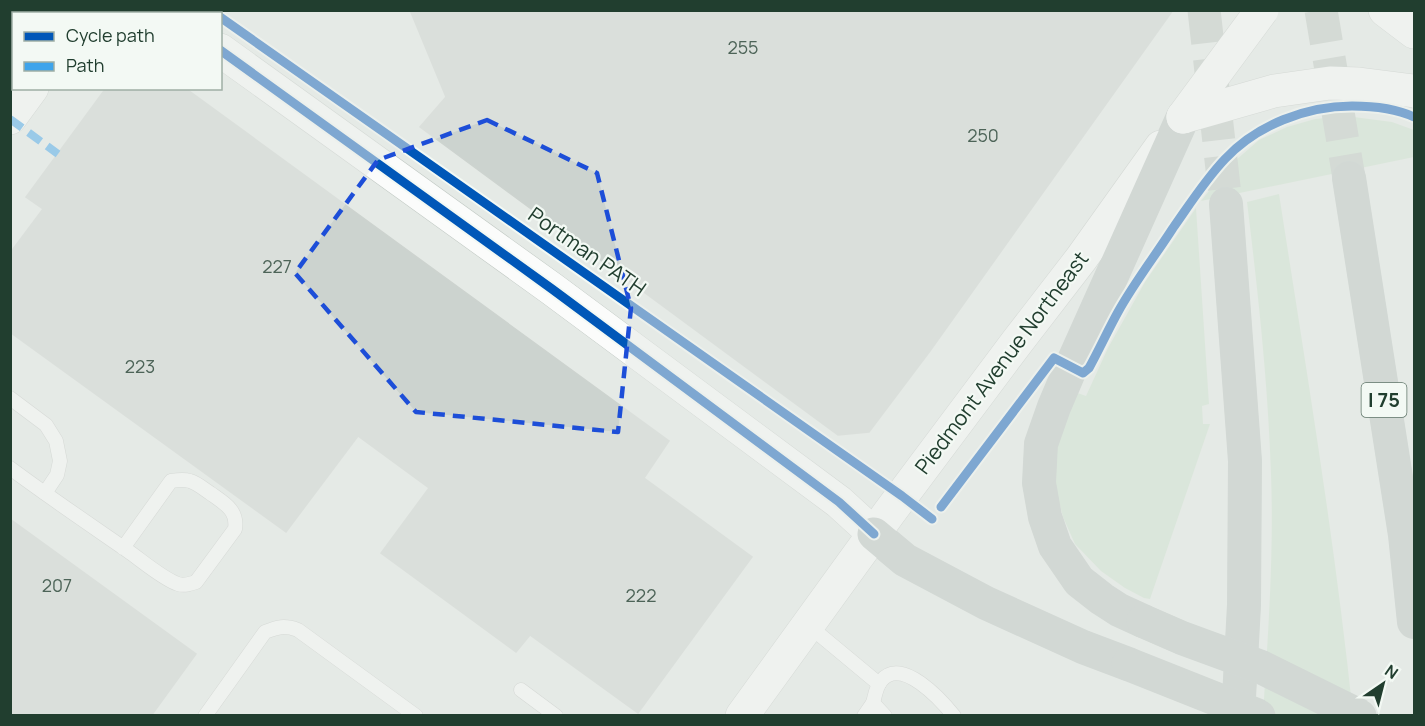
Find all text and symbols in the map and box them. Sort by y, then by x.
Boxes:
legend [12,12,222,90]
text: Cycle path [66,23,155,47]
house number: 255 [727,35,759,59]
text: Path [66,53,104,77]
house number: 250 [967,123,999,147]
street label: Portman PATH [523,200,652,302]
street label: Piedmont Avenue Northeast [908,245,1094,479]
house number: 227 [262,254,292,278]
house number: 223 [125,354,155,378]
road number: I 75 [1362,383,1406,417]
house number: 207 [42,573,72,597]
house number: 222 [626,583,656,607]
north arrow [1353,654,1413,714]
text: N [1381,659,1403,684]

